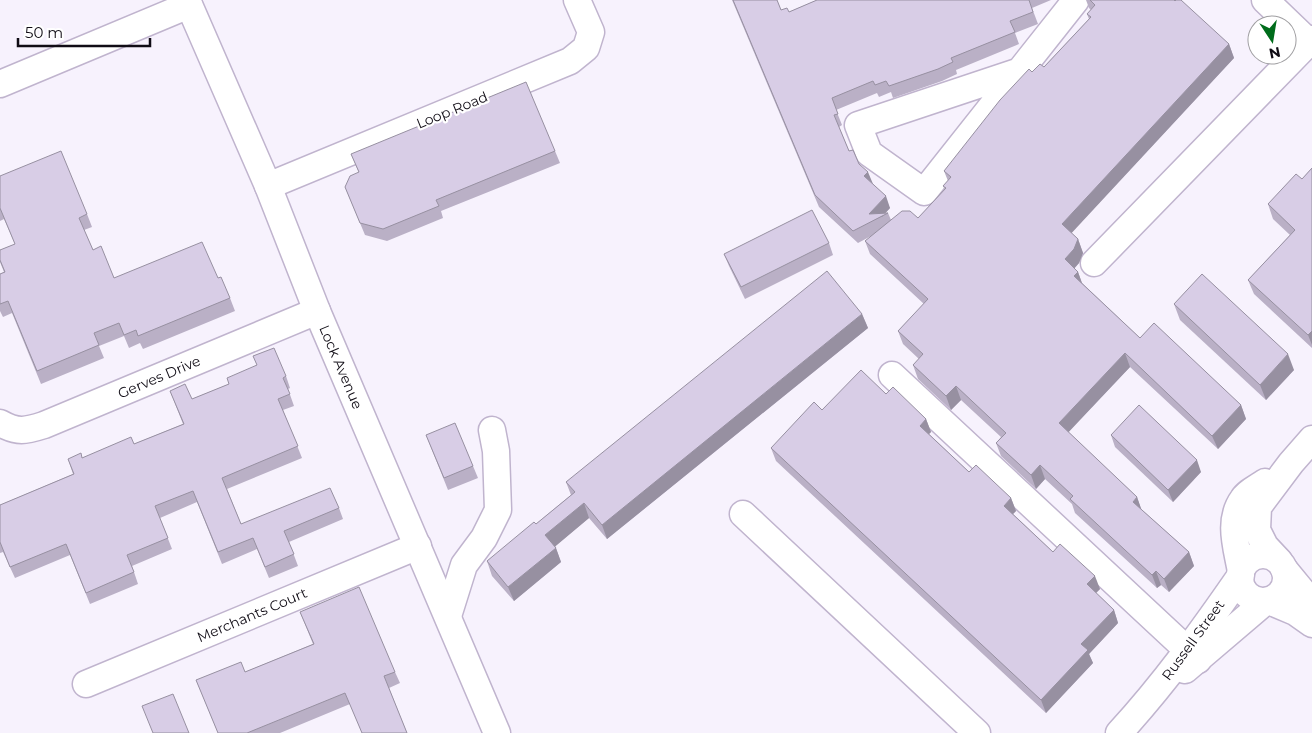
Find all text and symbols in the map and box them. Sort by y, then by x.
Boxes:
scale bar [18,15,150,47]
north arrow [1247,15,1297,65]
text: 50 m [25,23,63,42]
text: N [1267,43,1282,63]
street label: Loop Road [414,88,490,132]
street label: Lock Avenue [315,322,367,412]
street label: Gerves Drive [115,352,203,402]
street label: Merchants Court [194,584,310,646]
street label: Russell Street [1158,596,1228,684]

